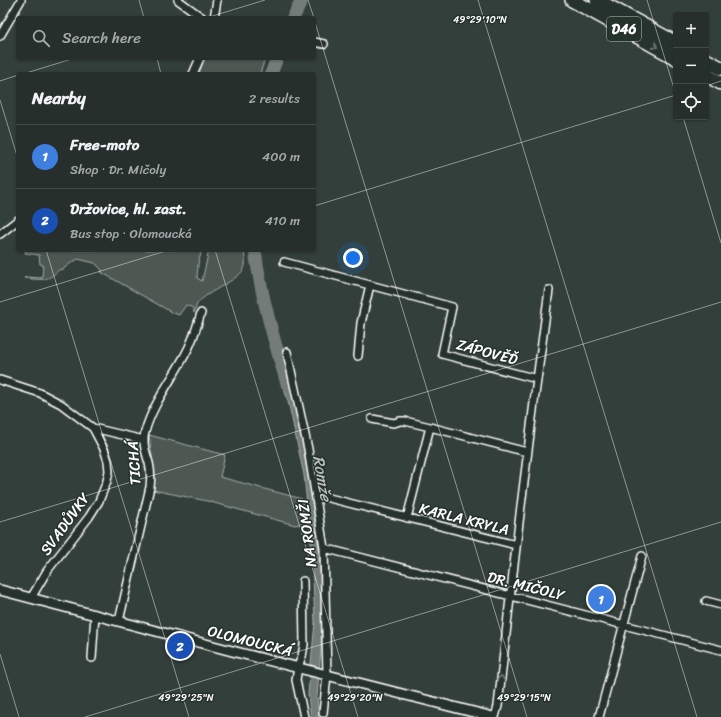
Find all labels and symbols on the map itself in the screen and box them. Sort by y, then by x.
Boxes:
text: 49°29'10"N [453,11,507,29]
road number: D46 [607,17,641,41]
one-way arrow [651,42,658,49]
your location [343,248,363,268]
street label: ZÁPOVĚĎ [453,331,521,373]
street label: TICHÁ [119,438,149,486]
water label: Romže [304,453,341,505]
street label: SVADŮVKY [33,486,97,561]
street label: KARLA KRYLA [416,495,512,543]
street label: NA ROMŽI [290,497,324,569]
street label: DR. MIČOLY [485,564,568,608]
pin: 1 [588,584,614,614]
street label: OLOMOUCKÁ [205,618,297,665]
pin: 2 [167,631,193,661]
one-way arrow [496,675,505,681]
text: 49°29'25"N [158,689,214,707]
text: 49°29'20"N [327,689,383,707]
text: 49°29'15"N [497,689,551,707]

